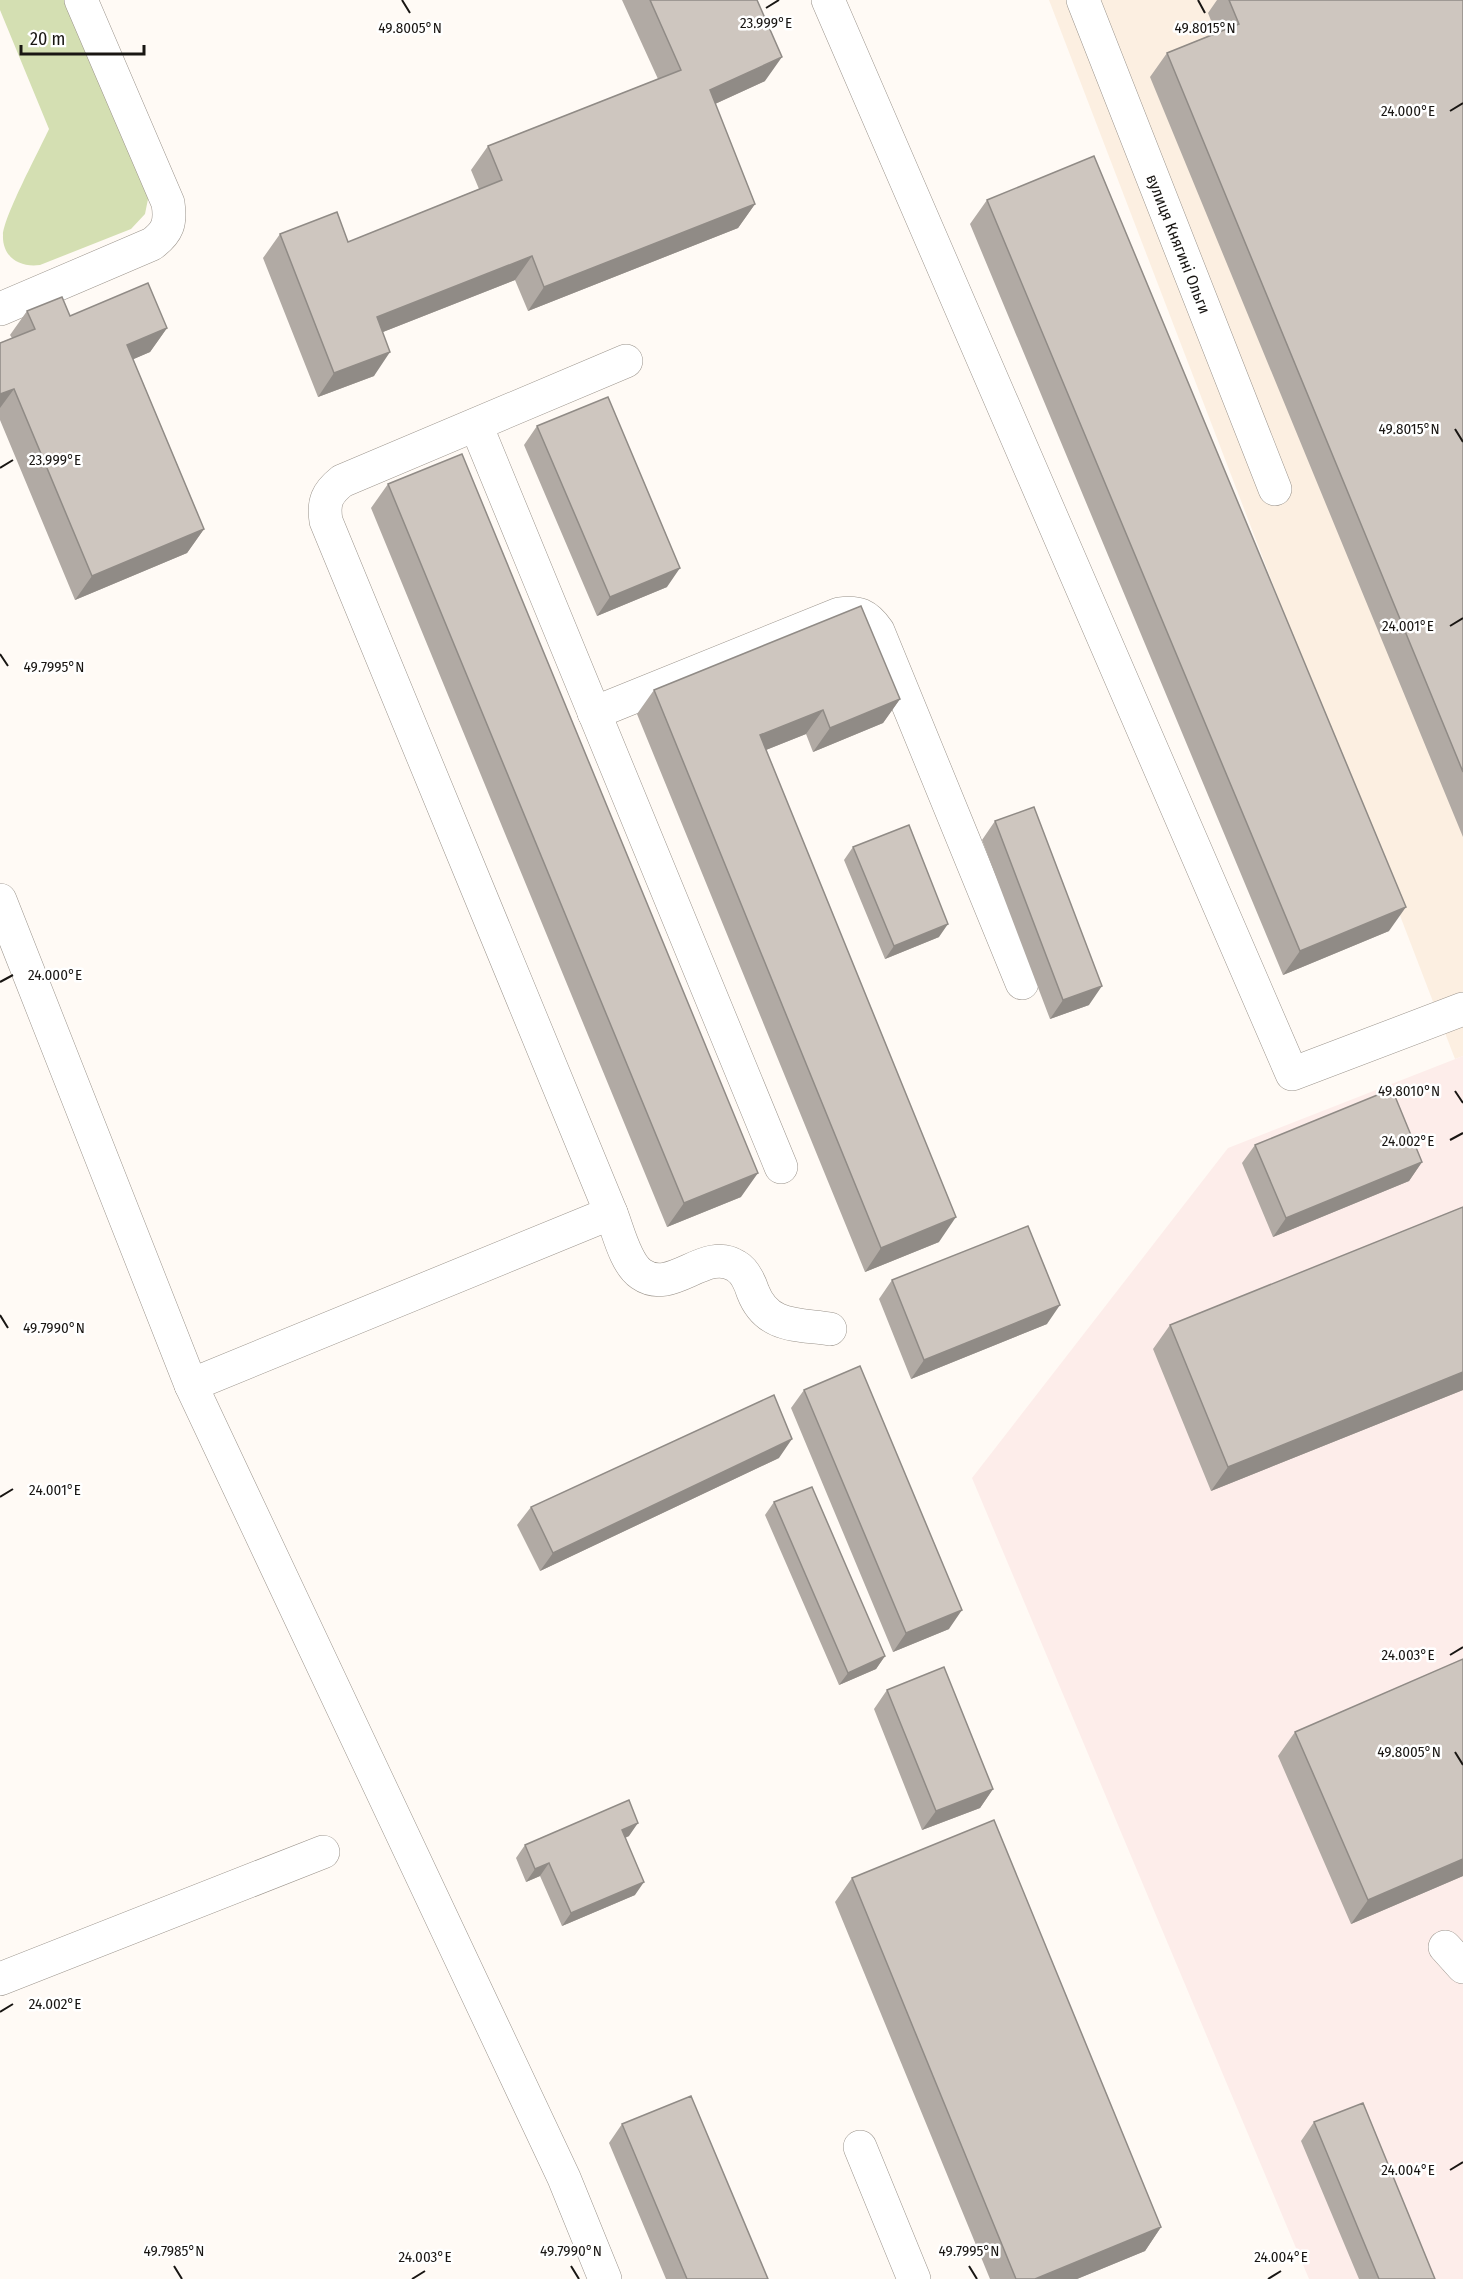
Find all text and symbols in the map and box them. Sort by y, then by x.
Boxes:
text: 23.999°E [740,14,792,32]
scale bar [21,18,144,56]
text: 49.8005°N [378,19,442,37]
text: 49.8015°N [1174,19,1236,37]
text: 20 m [30,28,65,50]
text: 24.000°E [1381,102,1435,120]
street label: вулиця Княгині Ольги [1142,172,1214,317]
text: 49.8015°N [1378,420,1440,438]
text: 23.999°E [29,451,81,469]
text: 24.001°E [1382,617,1434,635]
text: 49.7995°N [24,658,84,676]
text: 24.000°E [28,966,82,984]
text: 49.8010°N [1378,1082,1440,1100]
text: 24.002°E [1382,1132,1434,1150]
text: 49.7990°N [23,1319,85,1337]
text: 24.001°E [29,1481,81,1499]
text: 24.003°E [1382,1646,1434,1664]
text: 49.8005°N [1377,1743,1441,1761]
text: 24.002°E [29,1995,81,2013]
text: 24.004°E [1381,2161,1435,2179]
text: 49.7985°N [144,2242,204,2260]
text: 49.7990°N [540,2242,602,2260]
text: 49.7995°N [939,2242,999,2260]
text: 24.003°E [399,2248,451,2266]
text: 24.004°E [1254,2248,1308,2266]

